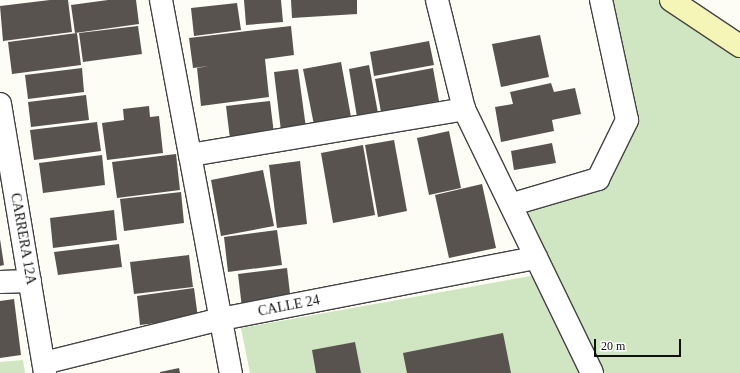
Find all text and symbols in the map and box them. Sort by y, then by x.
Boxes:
street label: CARRERA 12A [7,191,39,287]
street label: CALLE 24 [257,292,321,320]
scale bar [596,331,683,357]
text: 20 m [601,339,625,353]

